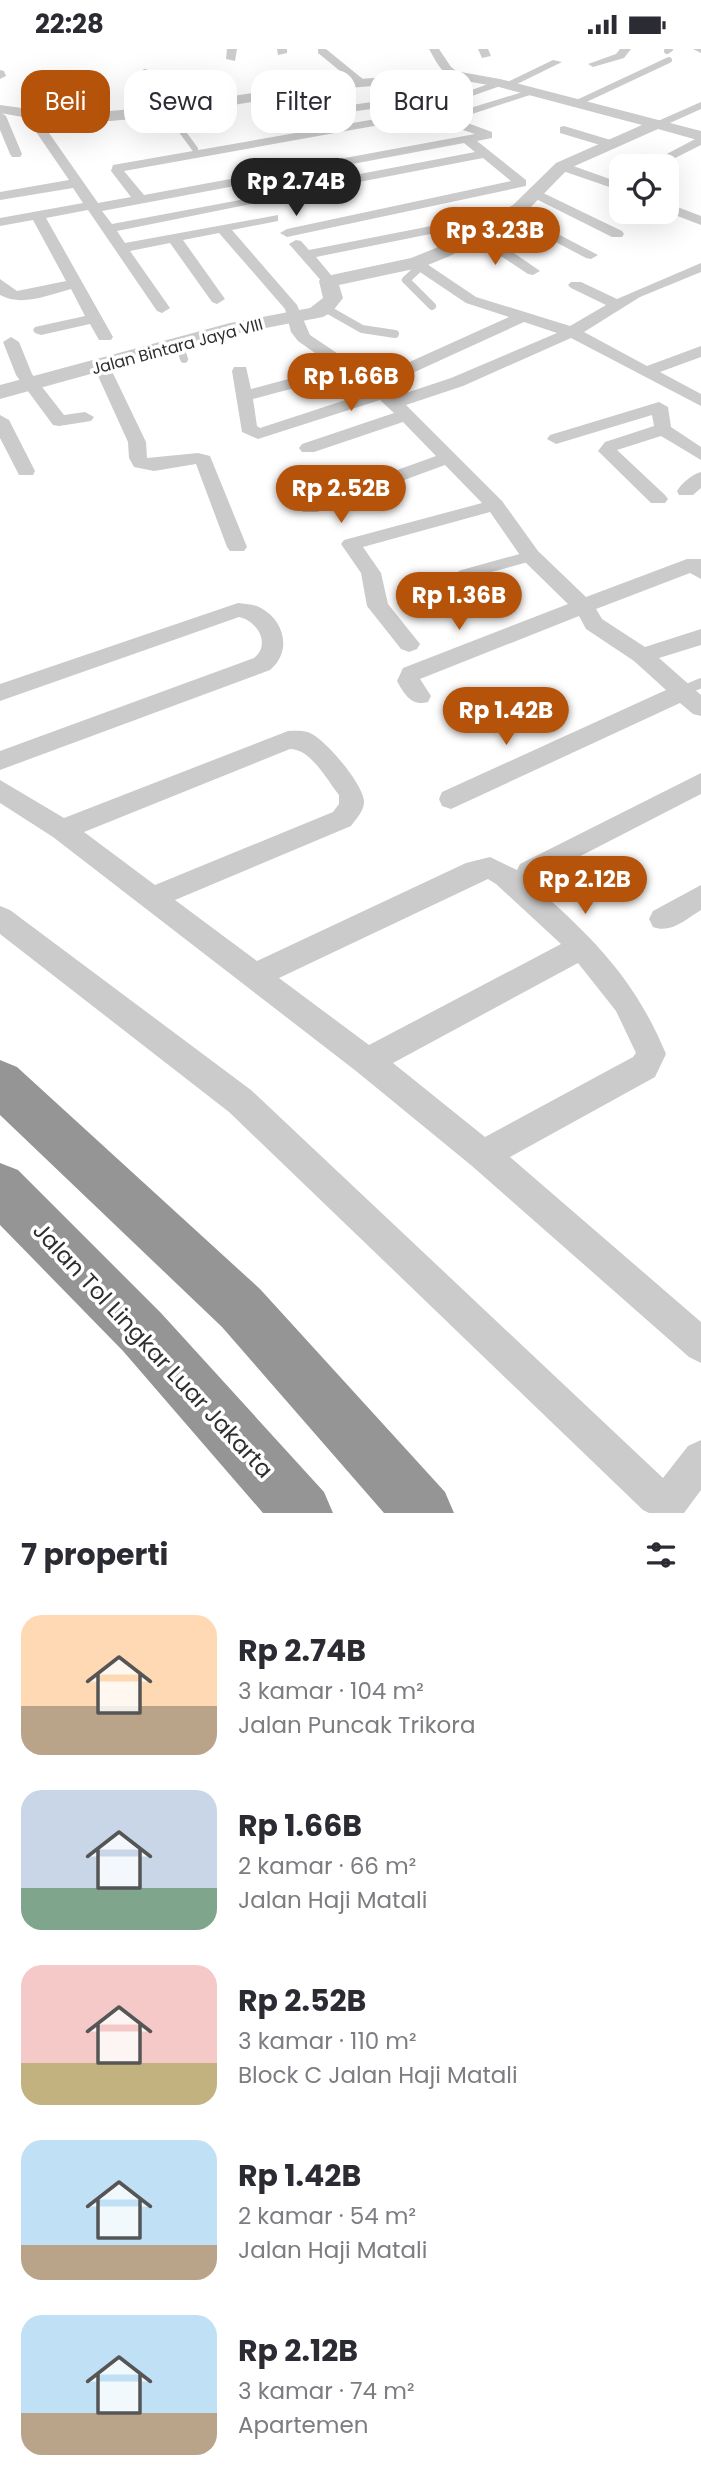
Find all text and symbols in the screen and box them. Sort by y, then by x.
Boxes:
text: 22:28 [35,6,104,42]
chip: Beli [21,70,110,133]
chip: Sewa [124,70,237,133]
chip: Filter [251,70,356,133]
chip: Baru [370,70,473,133]
map controls [609,154,679,224]
button: locate [609,154,679,224]
pin: Rp 2.74B [224,159,368,218]
text: Rp 2.74B [247,165,345,197]
pin: Rp 3.23B [423,207,567,267]
text: Rp 3.23B [446,214,544,246]
street label: Jalan Bintara Jaya VIII [89,313,265,380]
pin: Rp 1.66B [279,353,423,413]
text: Rp 1.66B [303,360,399,392]
pin: Rp 2.52B [269,465,413,525]
text: Rp 2.52B [292,472,390,504]
pin: Rp 1.36B [387,573,531,632]
text: Rp 1.36B [412,579,506,611]
pin: Rp 1.42B [434,687,578,747]
text: Rp 1.42B [459,694,553,726]
pin: Rp 2.12B [513,857,657,916]
text: Rp 2.12B [539,863,631,895]
street label: Jalan Tol Lingkar Luar Jakarta [26,1215,280,1485]
text: 7 properti [21,1533,168,1576]
icon: filters [642,1536,680,1574]
text: Rp 2.74B [238,1629,366,1672]
icon: home [77,1643,161,1727]
text: 3 kamar · 104 m² [238,1675,424,1707]
text: Jalan Puncak Trikora [238,1709,475,1741]
text: Rp 1.66B [238,1804,362,1847]
icon: home [77,1818,161,1902]
text: 2 kamar · 66 m² [238,1850,416,1882]
text: Jalan Haji Matali [238,1884,427,1916]
text: Rp 2.52B [238,1979,366,2022]
icon: home [77,1993,161,2077]
text: 3 kamar · 110 m² [238,2025,417,2057]
text: Block C Jalan Haji Matali [238,2059,518,2091]
text: Rp 1.42B [238,2154,361,2197]
icon: home [77,2168,161,2252]
text: 2 kamar · 54 m² [238,2200,416,2232]
text: Jalan Haji Matali [238,2234,427,2266]
text: Rp 2.12B [238,2329,358,2372]
icon: home [77,2343,161,2427]
text: 3 kamar · 74 m² [238,2375,415,2407]
text: Apartemen [238,2409,368,2441]

